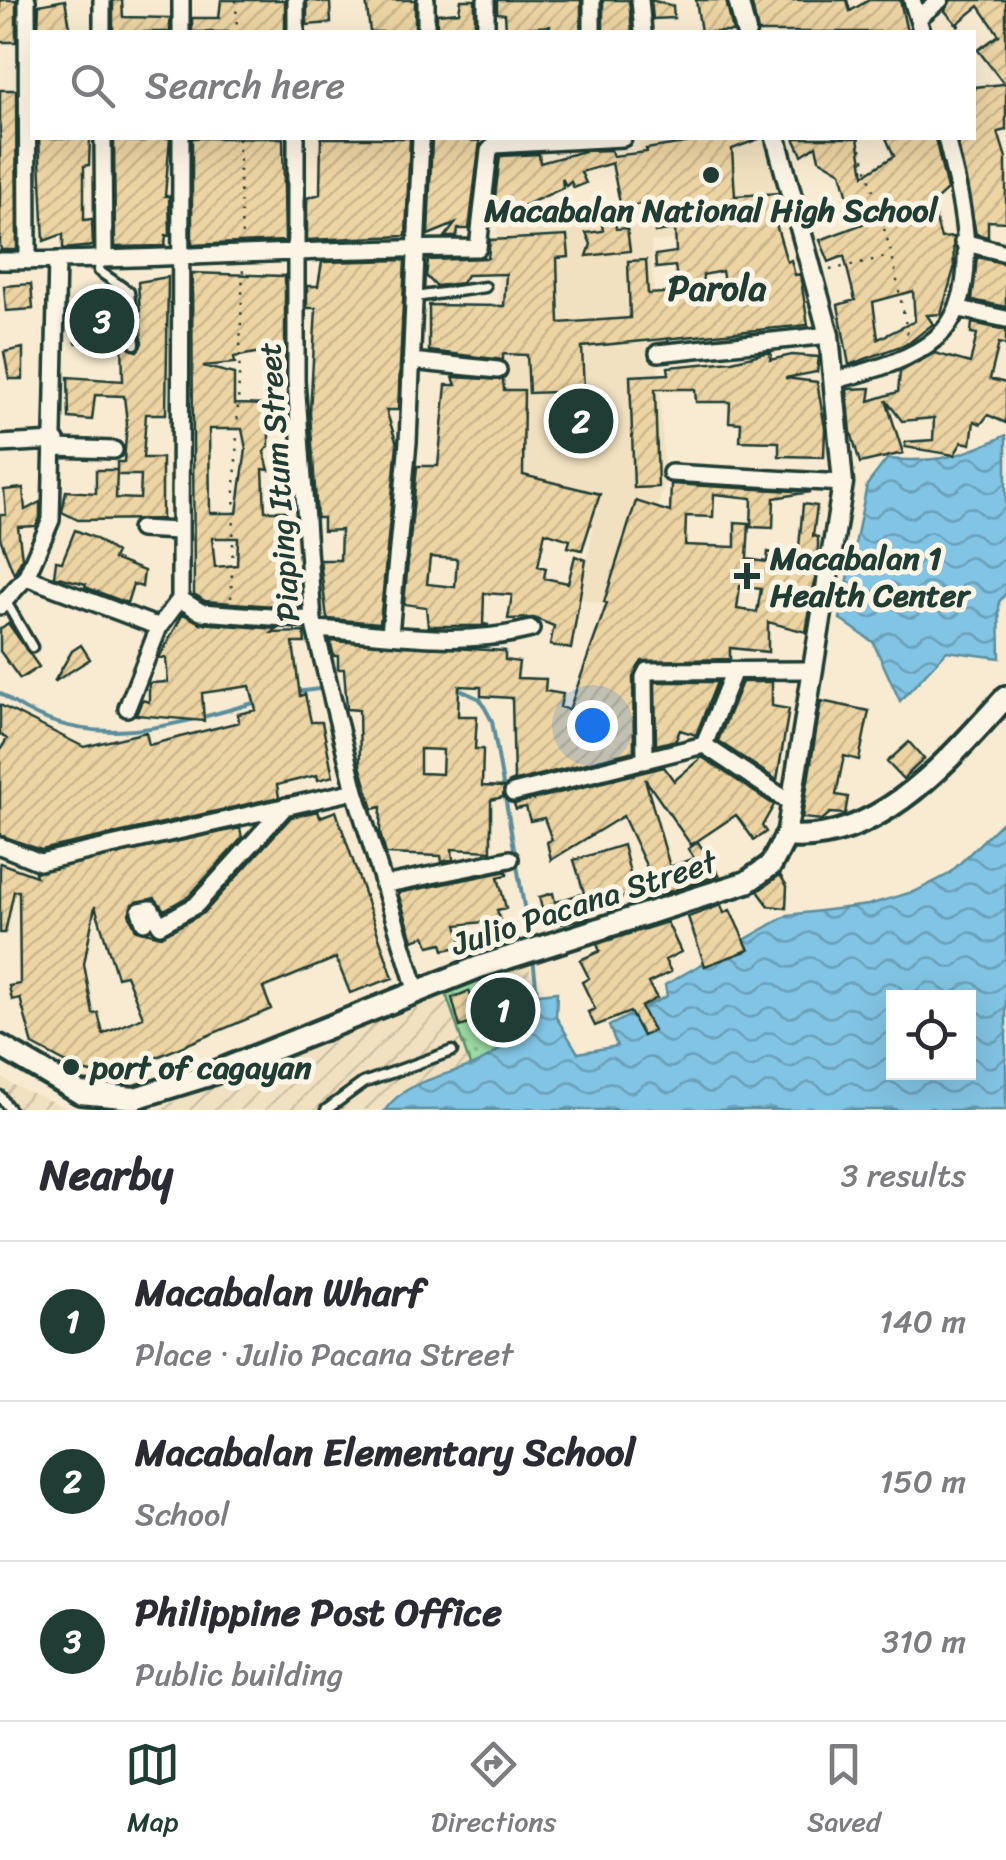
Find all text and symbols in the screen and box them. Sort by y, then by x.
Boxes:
search box [30,30,976,140]
text: Search here [145,52,345,119]
icon: search [65,58,120,113]
marker: Macabalan National High School [700,164,722,186]
place label: Macabalan National High School [483,182,940,239]
district label: Parola [668,257,767,319]
pin: 3 [70,284,134,358]
street label: Piaping Itum Street [241,340,317,624]
pin: 2 [548,384,614,458]
place label: Macabalan 1 Health Center [769,530,971,624]
marker: Macabalan 1 Health Center [734,563,760,589]
your location [567,700,618,751]
street label: Julio Pacana Street [443,833,725,973]
pin: 1 [470,972,536,1048]
map controls [886,990,976,1080]
button: locate [886,990,976,1080]
place label: port of cagayan [89,1039,312,1096]
marker: port of cagayan [60,1056,82,1078]
text: Nearby [40,1138,173,1212]
text: 3 results [841,1147,966,1204]
text: Macabalan Wharf [135,1259,423,1326]
text: 1 [66,1293,79,1350]
text: 140 m [879,1293,966,1350]
text: Place · Julio Pacana Street [135,1326,513,1383]
text: Macabalan Elementary School [135,1419,635,1486]
text: 2 [63,1453,82,1510]
text: 150 m [880,1453,966,1510]
text: School [135,1486,229,1543]
text: Philippine Post Office [135,1579,502,1646]
text: 3 [64,1613,81,1670]
text: 310 m [882,1613,966,1670]
text: Public building [135,1646,343,1703]
tab: Map [125,1737,180,1846]
tab: Directions [431,1737,556,1846]
tab: Saved [807,1737,881,1846]

